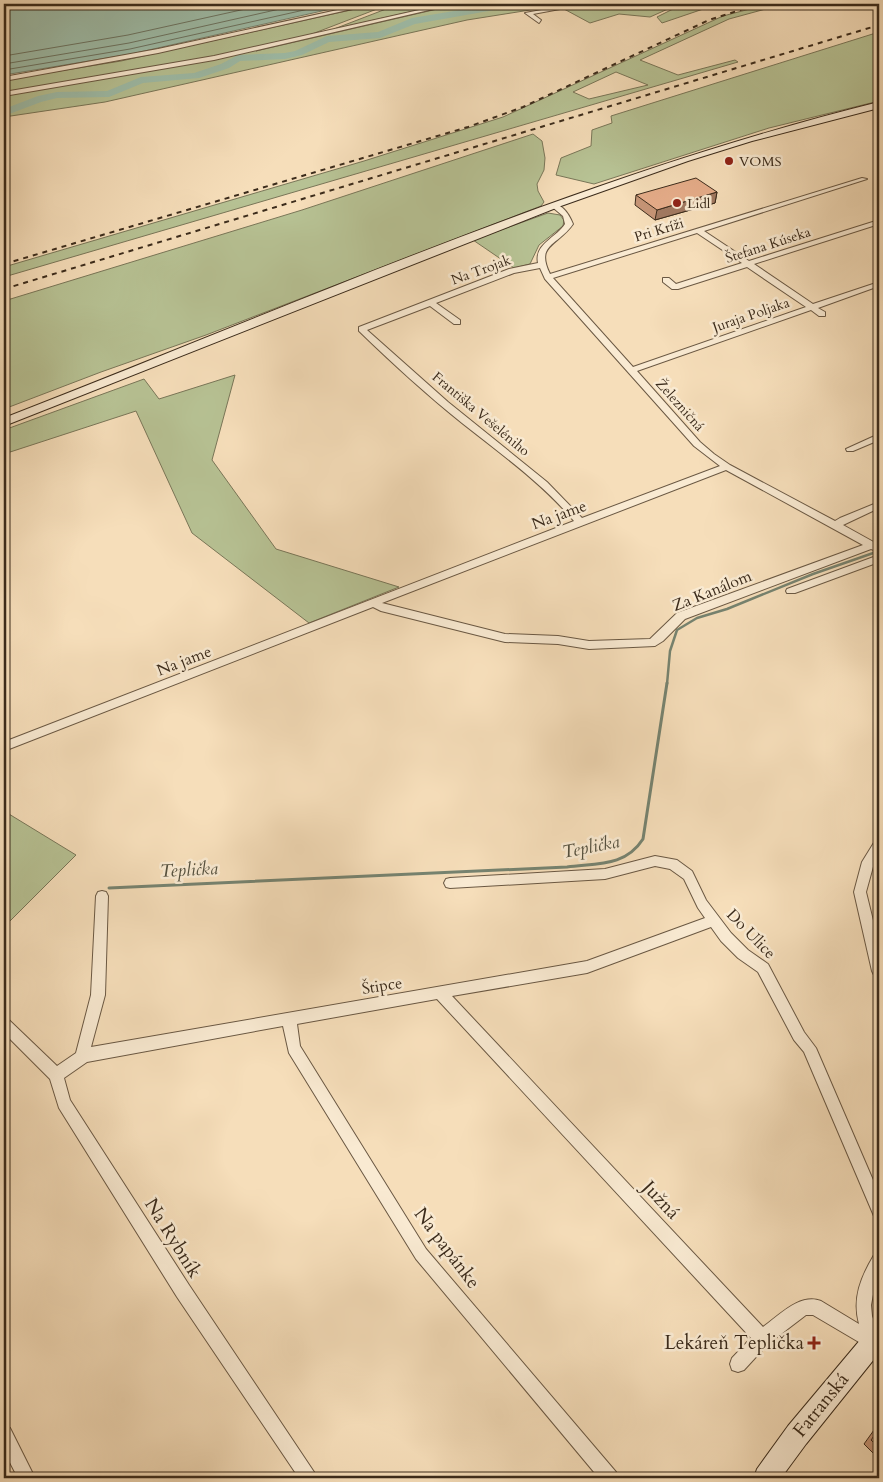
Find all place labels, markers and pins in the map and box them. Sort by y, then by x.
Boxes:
place label: VOMS [739,152,782,171]
marker: VOMS [723,155,735,167]
place label: Lidl [687,194,711,213]
marker: Lidl [671,197,683,209]
place label: Lekáreň Teplička [664,1330,804,1356]
marker: Lekáreň Teplička [808,1337,820,1349]

